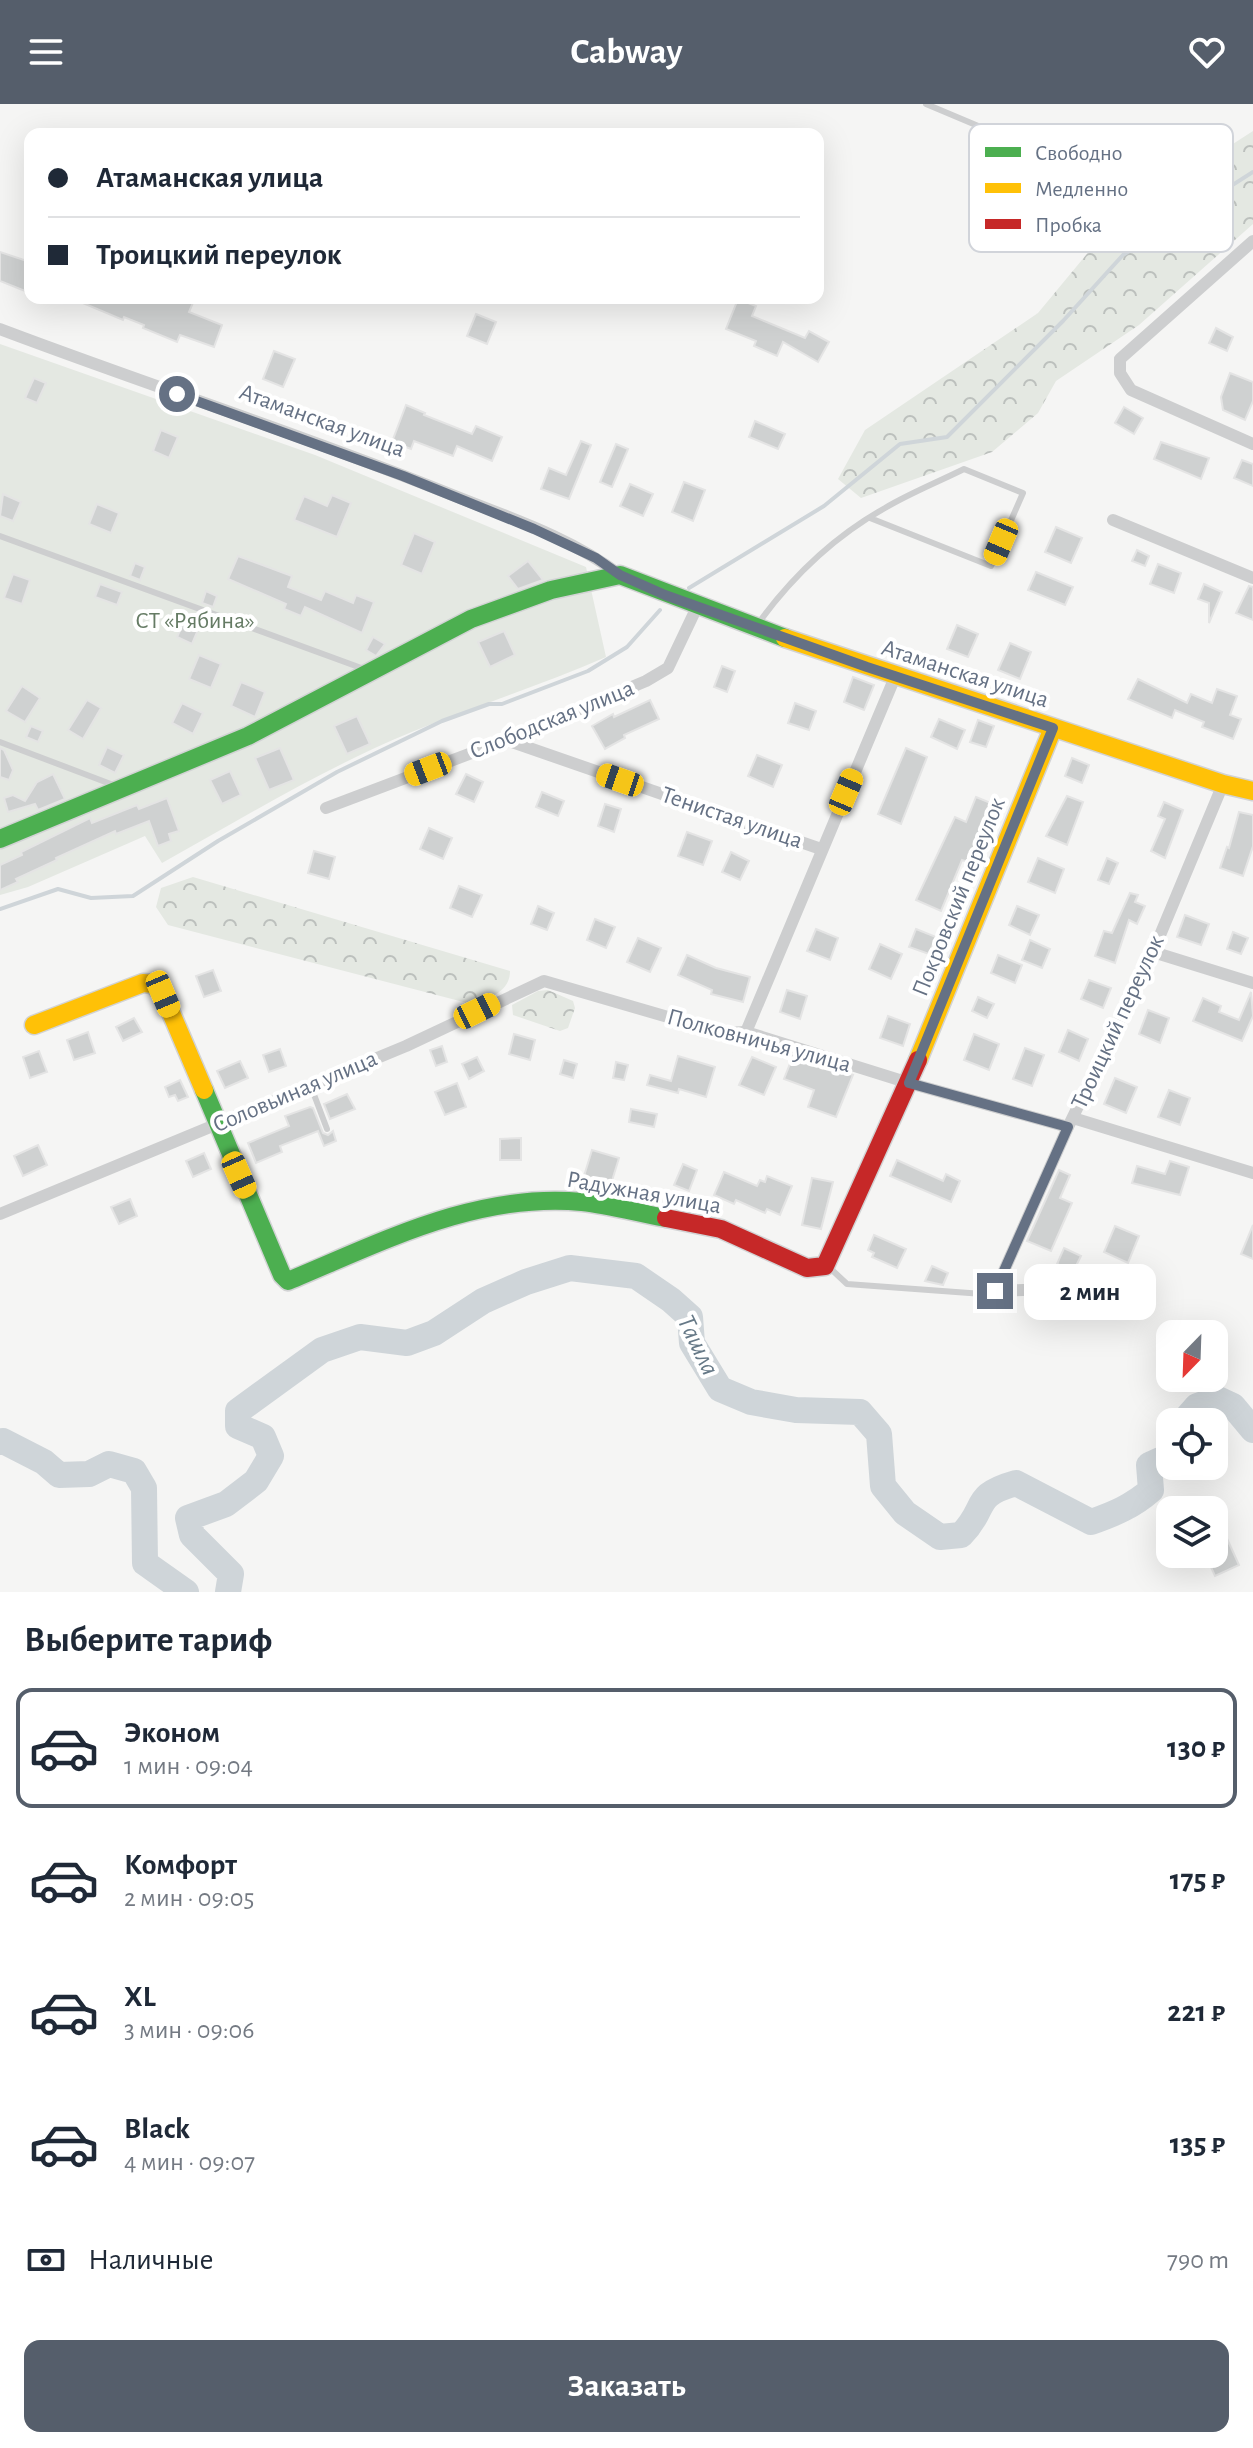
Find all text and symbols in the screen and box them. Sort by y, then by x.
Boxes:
icon: menu [24,30,68,74]
icon: heart [1185,30,1229,74]
text: Cabway [570,34,683,70]
legend [969,124,1233,252]
text: Свободно [1035,142,1123,164]
text: Атаманская улица [96,163,323,193]
text: Медленно [1035,178,1128,200]
text: Пробка [1035,214,1102,236]
text: Троицкий переулок [96,240,342,270]
route start [159,376,195,412]
street label: Атаманская улица [236,380,408,462]
car [981,515,1021,569]
park label: СТ «Рябина» [135,609,255,633]
street label: Атаманская улица [878,636,1052,712]
street label: Слободская улица [466,676,638,764]
car [401,749,455,789]
car [593,761,647,799]
car [826,765,866,819]
street label: Тенистая улица [658,783,806,853]
street label: Покровский переулок [908,794,1010,1000]
street label: Троицкий переулок [1067,931,1169,1113]
car [143,967,183,1021]
car [450,990,504,1032]
street label: Полковничья улица [665,1005,853,1077]
street label: Соловьиная улица [209,1047,381,1137]
car [218,1148,260,1202]
street label: Радужная улица [565,1168,723,1218]
callout: 2 мин [1023,1263,1155,1319]
route end [977,1273,1013,1309]
text: 2 мин [1060,1279,1120,1305]
water label: Ташла [672,1311,724,1379]
north arrow [1156,1320,1228,1392]
map controls [1156,1320,1228,1568]
button: locate [1156,1408,1228,1480]
button: layers [1156,1496,1228,1568]
text: Выберите тариф [24,1622,272,1658]
icon: car [28,1712,100,1784]
text: Эконом [124,1718,220,1748]
text: 130 ₽ [1167,1733,1225,1763]
text: 1 мин · 09:04 [124,1753,253,1779]
icon: car [28,1844,100,1916]
text: Комфорт [124,1850,237,1880]
text: 175 ₽ [1170,1865,1225,1895]
text: 2 мин · 09:05 [124,1885,254,1911]
icon: car [28,1976,100,2048]
text: XL [124,1982,156,2012]
text: 221 ₽ [1167,1997,1225,2027]
text: 3 мин · 09:06 [124,2017,255,2043]
icon: car [28,2108,100,2180]
text: Black [124,2114,190,2144]
text: 135 ₽ [1170,2129,1225,2159]
text: 4 мин · 09:07 [124,2149,255,2175]
icon: cash [24,2238,68,2282]
text: Наличные [88,2245,214,2275]
text: 790 m [1167,2247,1229,2273]
button: Заказать [24,2340,1229,2432]

